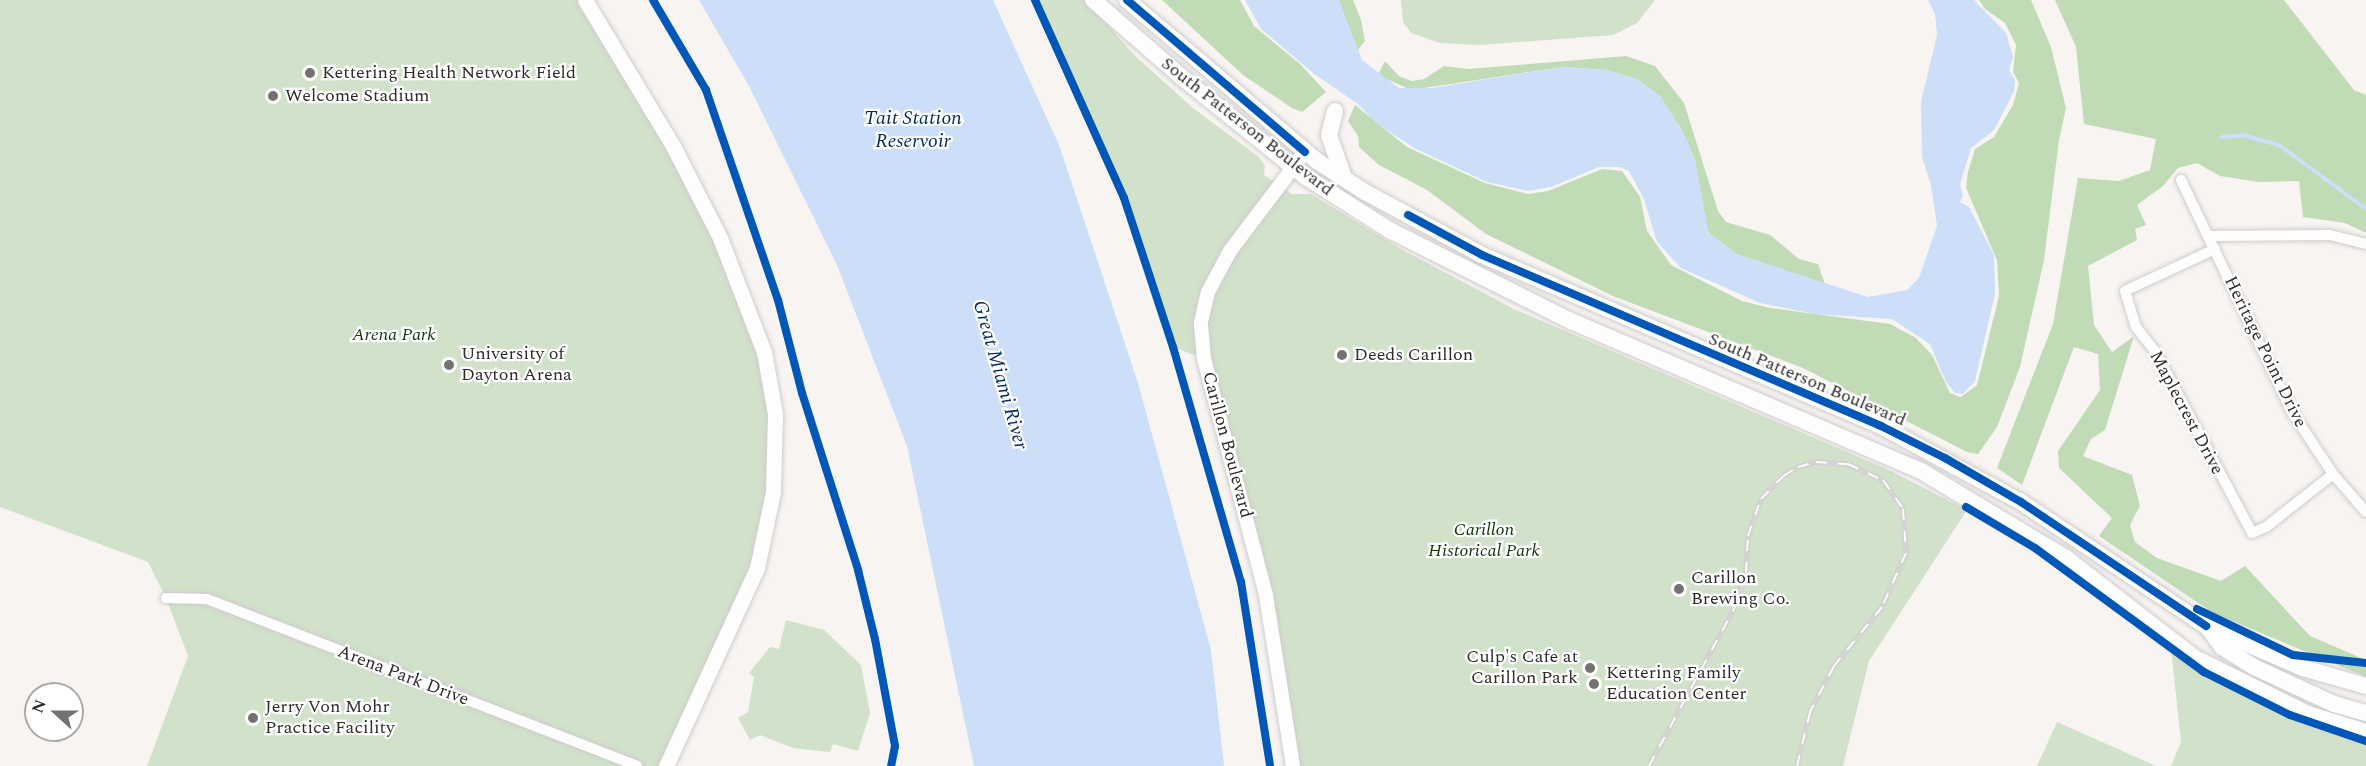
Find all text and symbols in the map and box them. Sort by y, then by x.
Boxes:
street label: South Patterson Boulevard [1157,53,1337,201]
place label: Kettering Health Network Field [322,62,576,84]
marker: Kettering Health Network Field [303,66,317,80]
place label: Welcome Stadium [285,85,430,107]
marker: Welcome Stadium [266,89,280,103]
water label: Tait Station Reservoir [864,107,962,154]
street label: Heritage Point Drive [2219,273,2311,431]
water label: Great Miami River [967,298,1033,452]
park label: Arena Park [352,324,436,346]
street label: South Patterson Boulevard [1705,329,1909,431]
place label: University of Dayton Arena [461,344,572,386]
place label: Deeds Carillon [1354,344,1473,366]
street label: Maplecrest Drive [2144,347,2228,479]
marker: Deeds Carillon [1335,348,1349,362]
marker: University of Dayton Arena [442,358,456,372]
street label: Carillon Boulevard [1197,370,1257,520]
park label: Carillon Historical Park [1428,520,1540,562]
place label: Carillon Brewing Co. [1691,568,1790,610]
marker: Carillon Brewing Co. [1672,582,1686,596]
street label: Arena Park Drive [334,641,472,711]
place label: Culp's Cafe at Carillon Park [1466,647,1578,690]
marker: Culp's Cafe at Carillon Park [1583,661,1597,675]
place label: Kettering Family Education Center [1606,663,1747,706]
marker: Kettering Family Education Center [1587,677,1601,691]
north arrow [24,682,84,742]
text: N [26,696,53,717]
place label: Jerry Von Mohr Practice Facility [265,697,395,740]
marker: Jerry Von Mohr Practice Facility [246,711,260,725]

